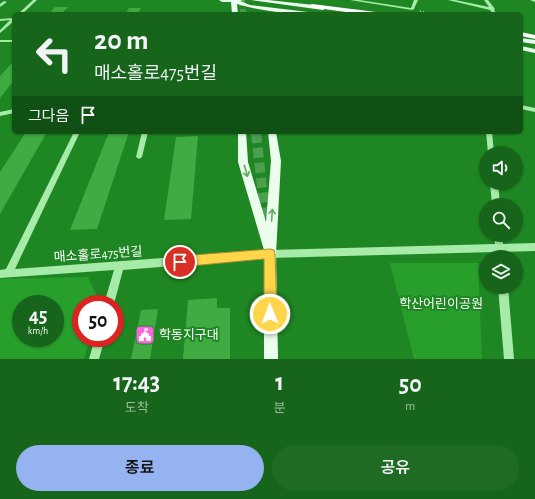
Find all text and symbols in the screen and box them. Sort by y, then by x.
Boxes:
text: 20 m [94,27,149,55]
icon: left [28,28,80,80]
text: 매소홀로475번길 [94,65,217,83]
icon: arrive [77,104,99,126]
text: 그다음 [28,109,69,124]
map controls [479,146,523,294]
button: sound [479,146,523,190]
one-way arrow [243,164,250,177]
button: search [479,198,523,242]
one-way arrow [269,209,276,222]
street label: 매소홀로475번길 [53,244,143,265]
pin [163,245,197,279]
button: layers [479,250,523,294]
icon: arrive [169,251,191,273]
position arrow [249,293,291,335]
speed limit sign: 50 [72,295,124,347]
park label: 학산어린이공원 [399,296,483,311]
text: 45 [29,306,47,326]
public building icon: 학동지구대 [134,324,156,346]
text: km/h [28,326,48,336]
place label: 학동지구대 [159,327,219,342]
text: 17:43 [113,371,160,395]
text: 1 [275,371,284,395]
text: 50 [399,373,422,397]
text: m [405,400,415,413]
text: 도착 [125,402,149,415]
text: 분 [274,402,285,415]
button: 종료 [16,445,264,491]
button: 공유 [272,445,519,491]

